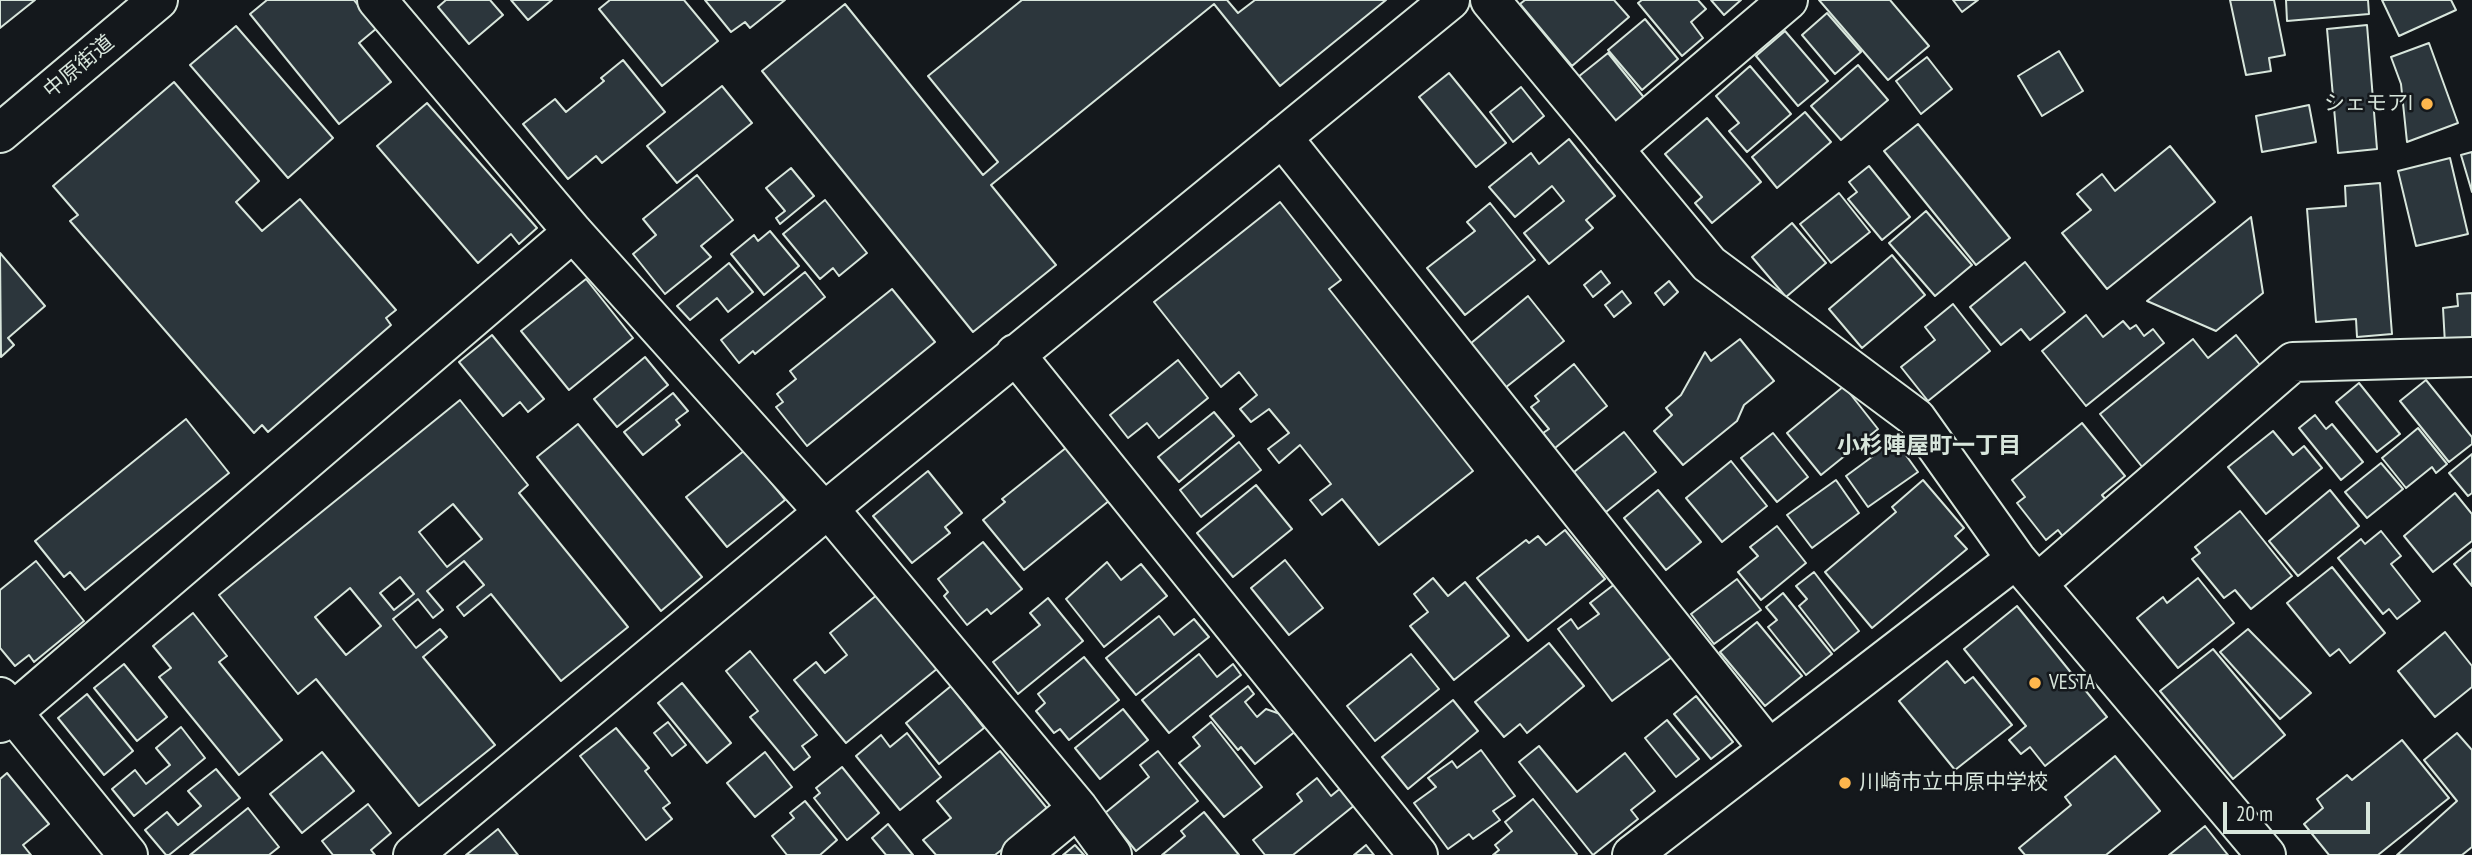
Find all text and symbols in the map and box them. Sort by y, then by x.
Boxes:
street label: 中原街道 [39,30,119,104]
place label: シェモアI [2324,91,2413,117]
marker: シェモアI [2419,96,2435,112]
district label: 小杉陣屋町一丁目 [1837,432,2021,460]
place label: VESTA [2049,670,2095,696]
marker: VESTA [2027,675,2043,691]
place label: 川崎市立中原中学校 [1859,770,2048,796]
marker: 川崎市立中原中学校 [1837,775,1853,791]
scale bar [2227,788,2374,832]
text: 20 m [2236,800,2273,827]

